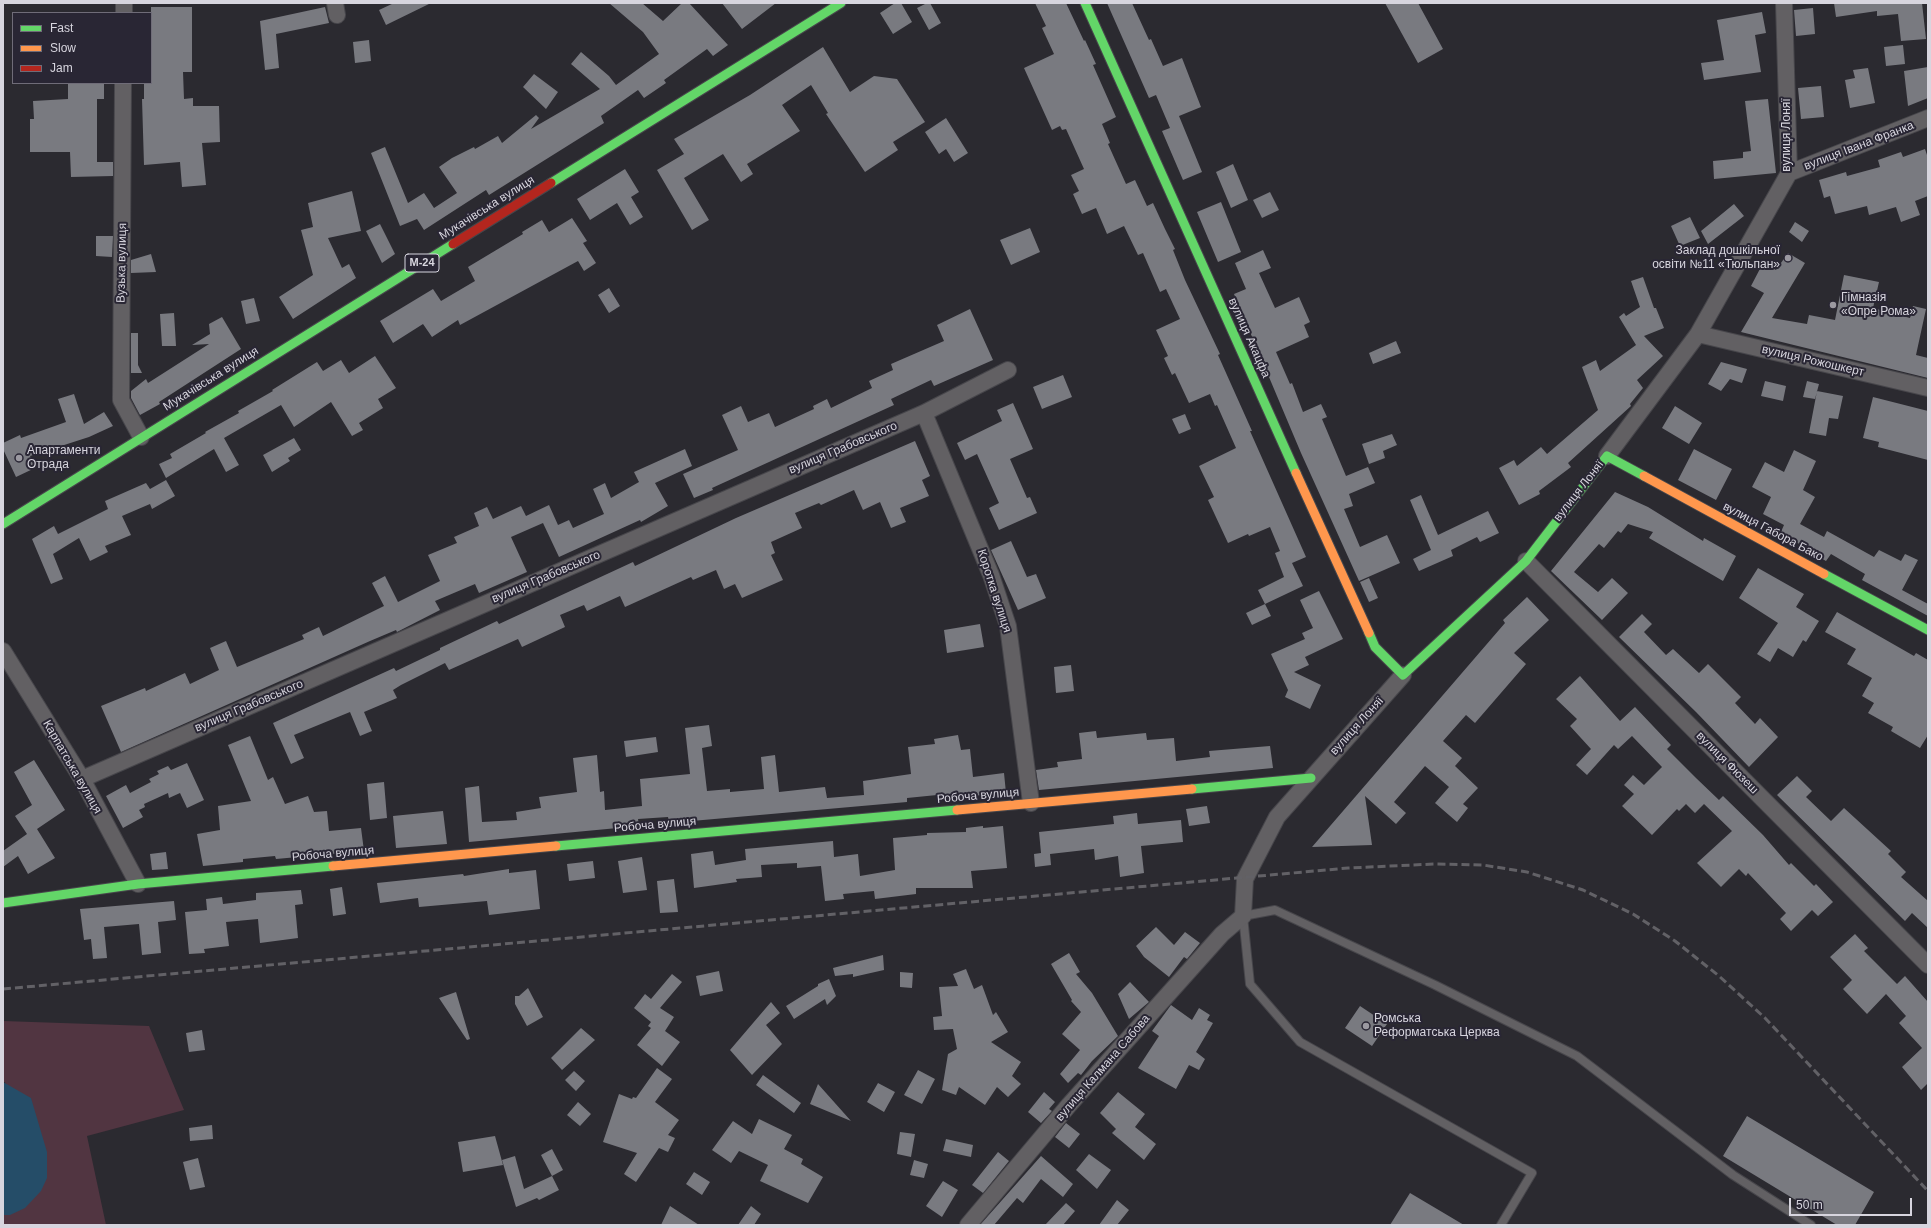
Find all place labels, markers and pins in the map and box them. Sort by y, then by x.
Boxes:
place label: Заклад дошкільної освіти №11 «Тюльпан» [1652,244,1780,272]
marker: Заклад дошкільної освіти №11 «Тюльпан» [1783,253,1793,263]
place label: Гімназія «Опре Рома» [1841,291,1916,319]
marker: Гімназія «Опре Рома» [1828,300,1838,310]
place label: Апартаменти Отрада [27,444,100,472]
marker: Апартаменти Отрада [14,453,24,463]
place label: Ромська Реформатська Церква [1374,1012,1500,1040]
marker: Ромська Реформатська Церква [1361,1021,1371,1031]

